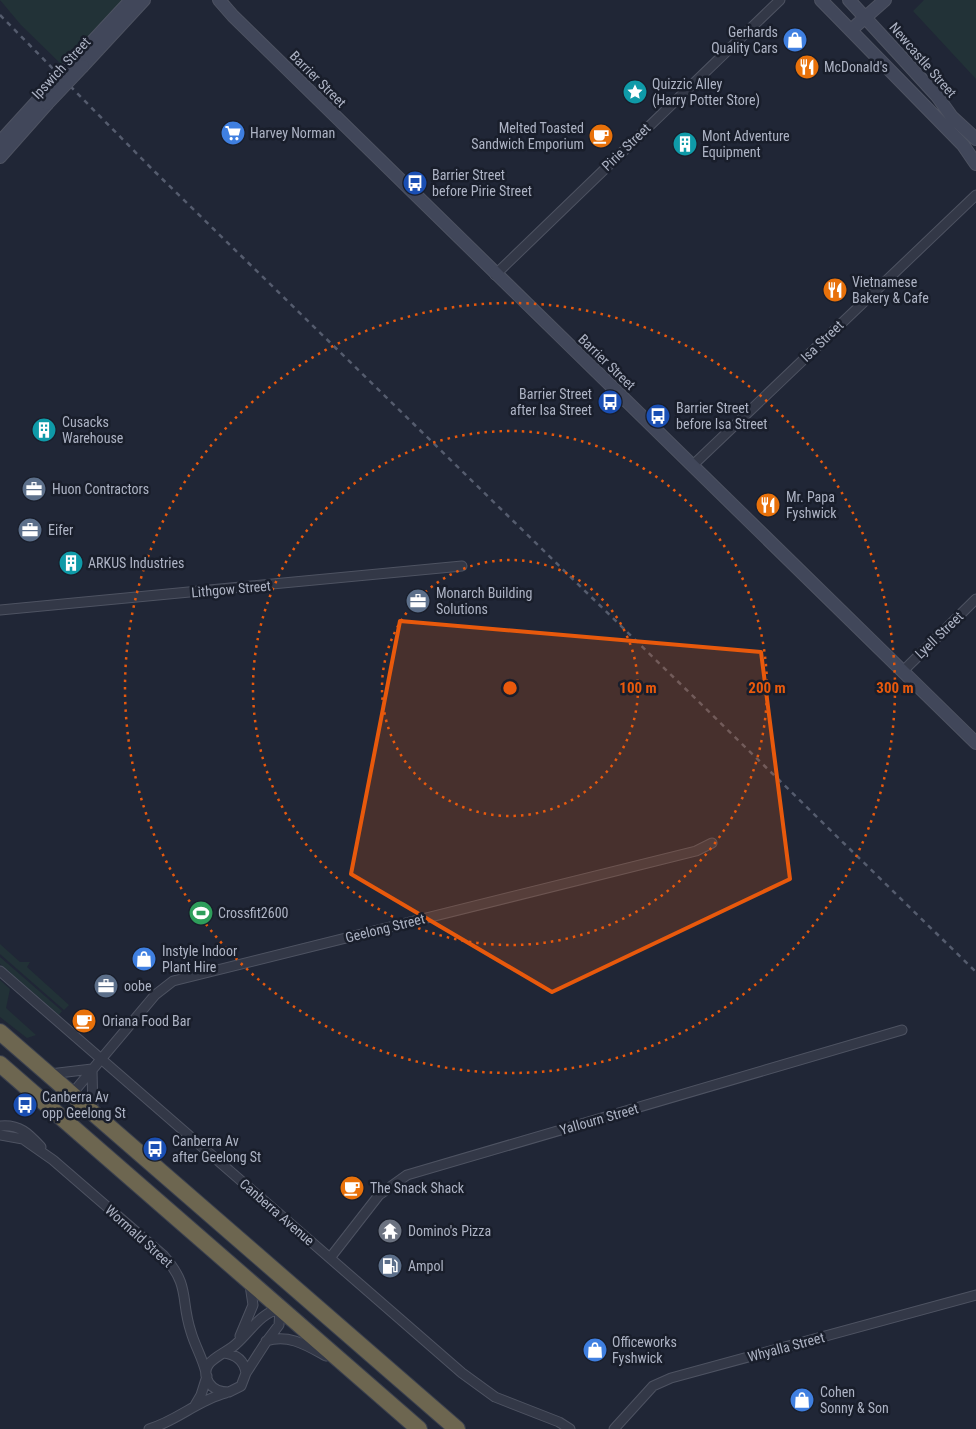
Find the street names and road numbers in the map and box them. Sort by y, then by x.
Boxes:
street label: Newcastle Street [886,19,960,101]
street label: Ipswich Street [28,34,94,102]
street label: Barrier Street [287,48,349,110]
street label: Pirie Street [598,120,654,174]
street label: Isa Street [798,317,846,365]
street label: Barrier Street [575,331,639,393]
street label: Lithgow Street [191,578,271,600]
street label: Lyell Street [912,608,966,662]
street label: Geelong Street [344,910,426,946]
street label: Yallourn Street [558,1100,640,1138]
street label: Canberra Avenue [237,1175,318,1249]
street label: Wormald Street [102,1202,176,1270]
street label: Whyalla Street [746,1329,826,1365]

